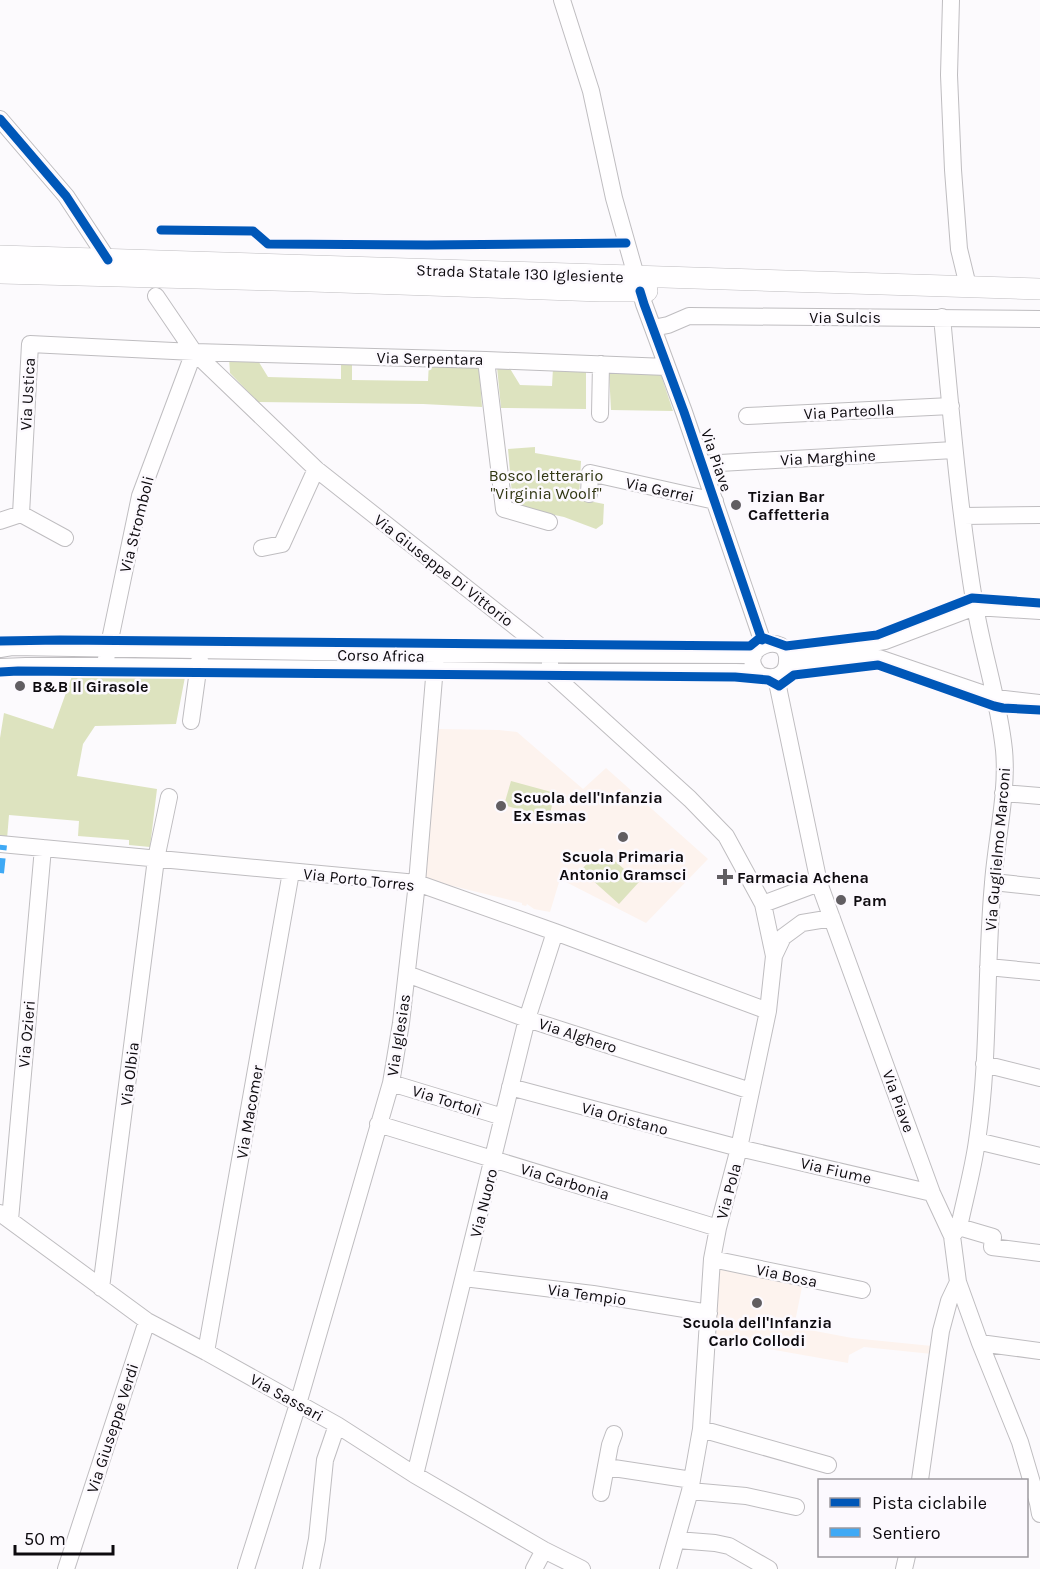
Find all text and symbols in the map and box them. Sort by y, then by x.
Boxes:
street label: Strada Statale 130 Iglesiente [416,260,624,287]
street label: Via Sulcis [809,308,881,327]
street label: Via Serpentara [376,348,483,369]
street label: Via Ustica [16,357,39,431]
street label: Via Parteolla [803,400,895,423]
street label: Via Piave [697,426,736,494]
street label: Via Marghine [780,446,876,469]
park label: Bosco letterario "Virginia Woolf" [489,466,603,503]
street label: Via Gerrei [624,473,696,506]
street label: Via Stromboli [115,474,158,574]
place label: Tizian Bar Caffetteria [748,487,830,524]
marker: Tizian Bar Caffetteria [729,498,743,512]
street label: Via Giuseppe Di Vittorio [370,510,517,631]
street label: Corso Africa [337,645,425,666]
place label: B&B Il Girasole [32,677,149,696]
marker: B&B Il Girasole [13,679,27,693]
street label: Via Guglielmo Marconi [981,766,1014,932]
place label: Scuola dell'Infanzia Ex Esmas [513,788,663,825]
marker: Scuola dell'Infanzia Ex Esmas [494,799,508,813]
marker: Scuola Primaria Antonio Gramsci [616,830,630,844]
place label: Scuola Primaria Antonio Gramsci [559,847,687,884]
street label: Via Porto Torres [302,864,416,895]
place label: Farmacia Achena [737,868,869,887]
marker: Farmacia Achena [718,870,732,884]
place label: Pam [853,891,887,910]
marker: Pam [834,893,848,907]
street label: Via Iglesias [383,993,414,1078]
street label: Via Ozieri [14,999,39,1069]
street label: Via Alghero [536,1014,620,1057]
street label: Via Olbia [116,1041,143,1107]
street label: Via Macomer [232,1064,267,1160]
street label: Via Piave [878,1067,919,1135]
street label: Via Tortolì [410,1081,484,1120]
street label: Via Oristano [579,1098,670,1139]
street label: Via Fiume [798,1153,873,1188]
street label: Via Carbonia [518,1159,612,1204]
street label: Via Pola [712,1161,745,1221]
street label: Via Nuoro [466,1167,501,1240]
street label: Via Bosa [754,1260,819,1291]
street label: Via Tempio [546,1280,627,1309]
marker: Scuola dell'Infanzia Carlo Collodi [750,1296,764,1310]
place label: Scuola dell'Infanzia Carlo Collodi [682,1313,832,1350]
street label: Via Giuseppe Verdi [83,1361,142,1495]
street label: Via Sassari [247,1369,327,1425]
legend [818,1479,1028,1557]
text: Pista ciclabile [872,1492,987,1514]
scale bar [15,1518,112,1556]
text: Sentiero [872,1522,941,1544]
text: 50 m [24,1528,66,1550]

